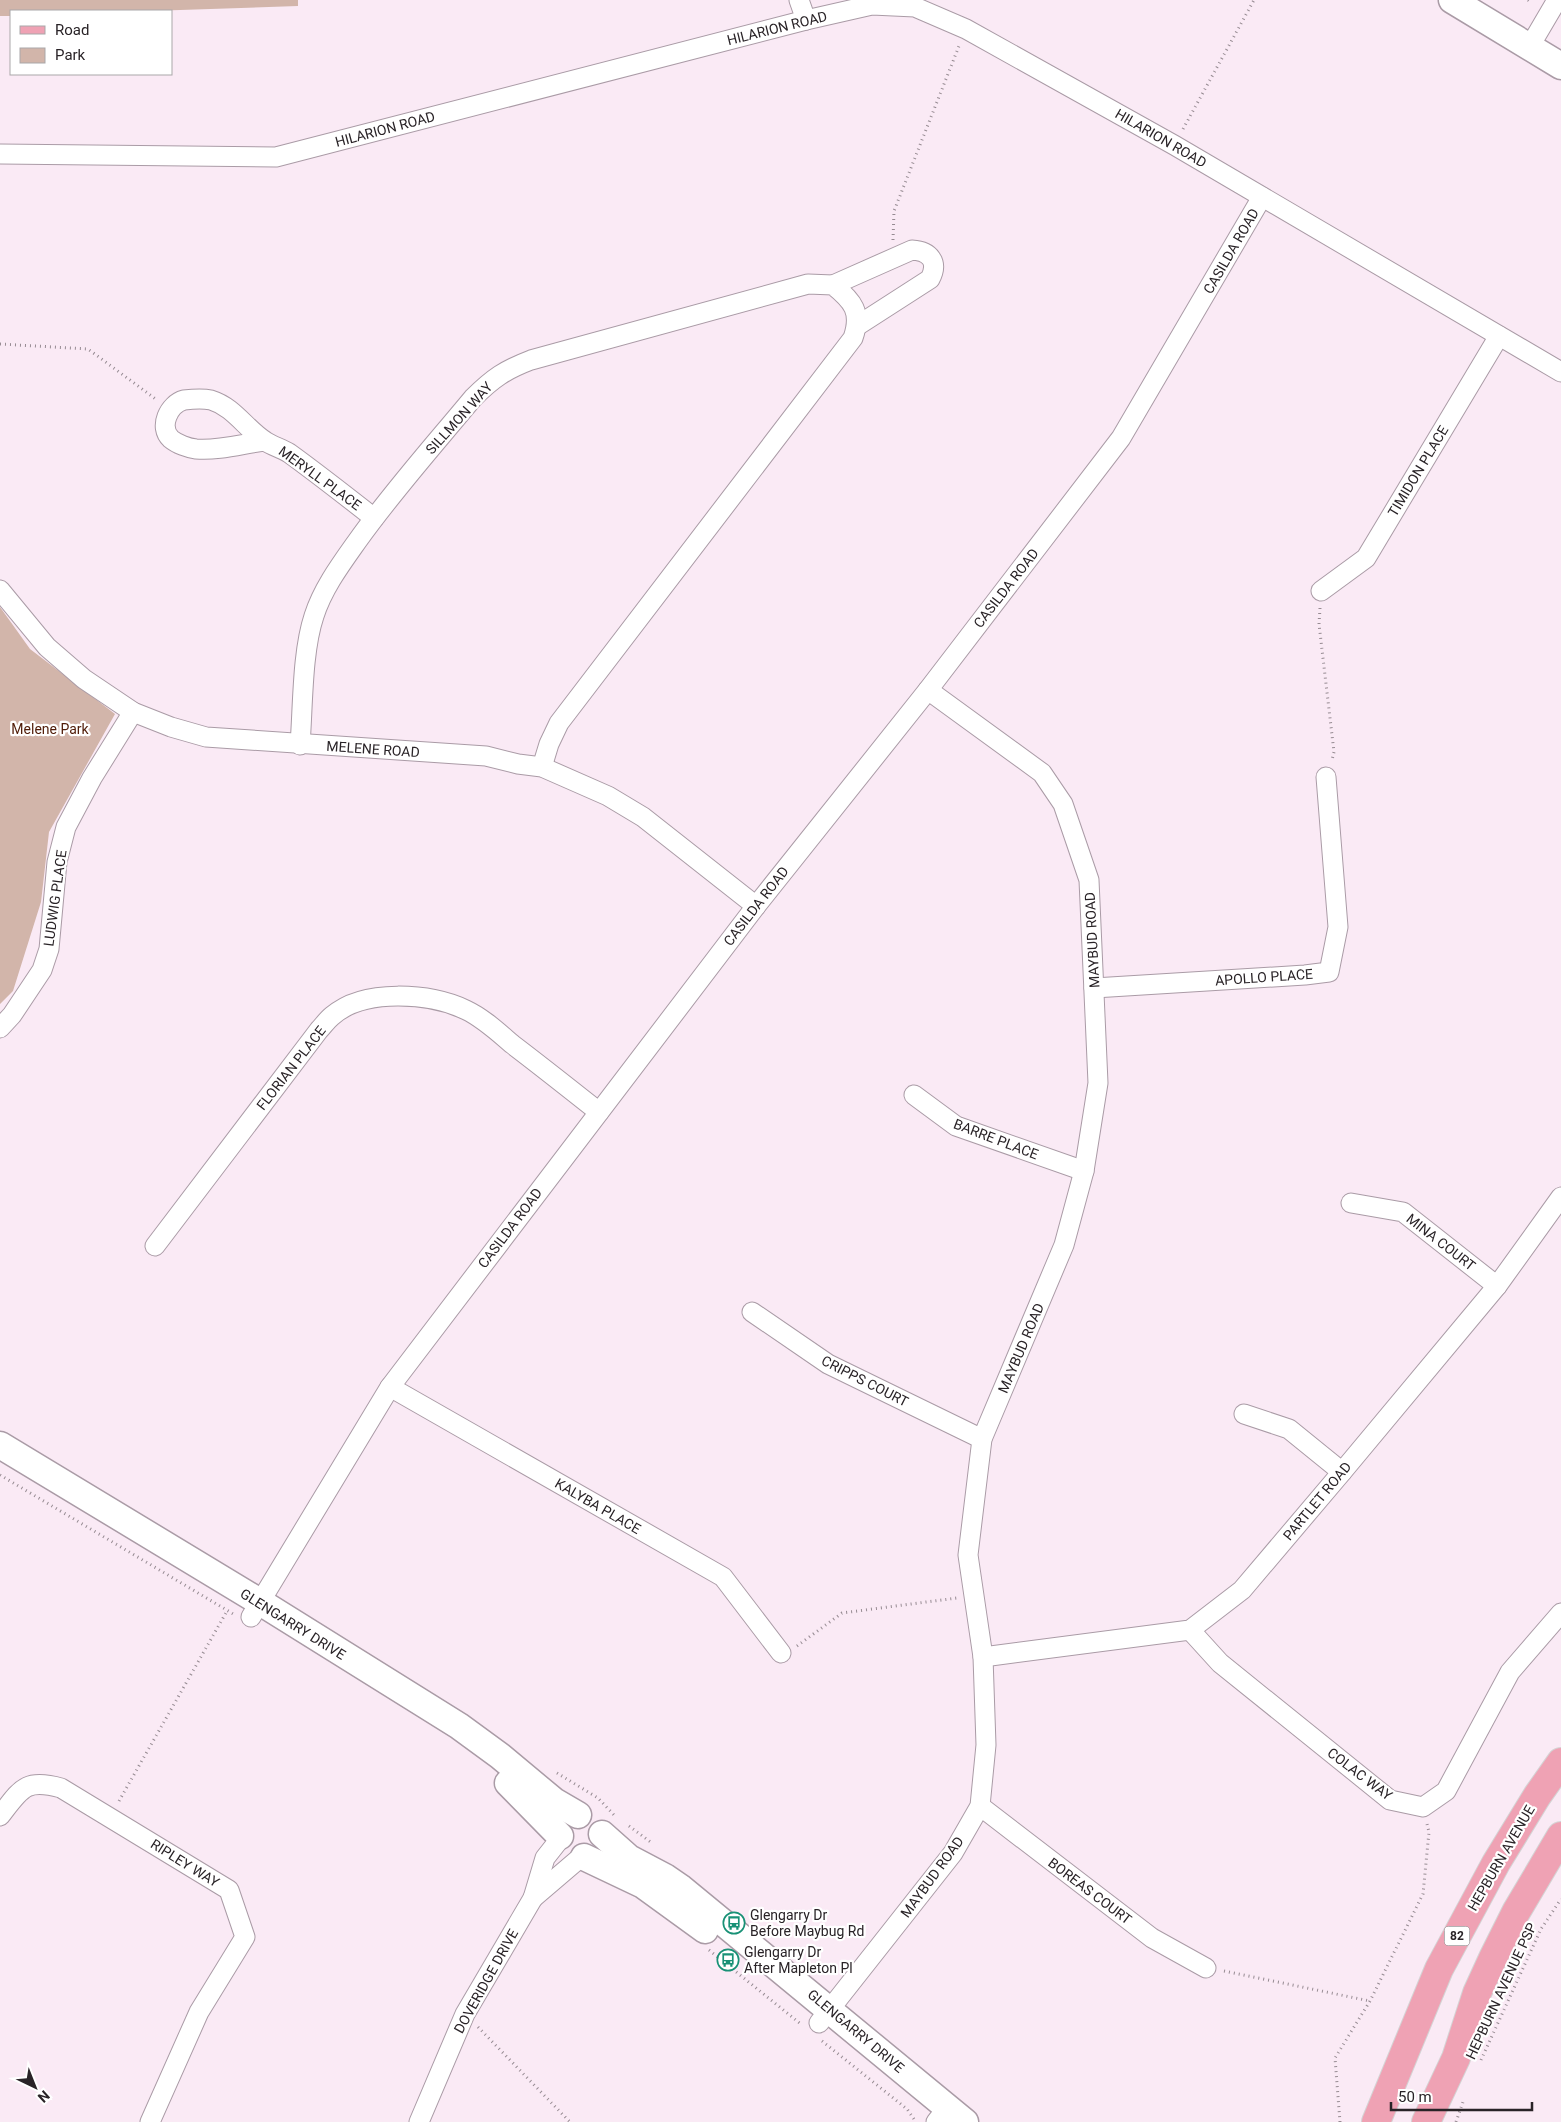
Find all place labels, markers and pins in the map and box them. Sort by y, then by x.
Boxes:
place label: Glengarry Dr Before Maybug Rd [750,1907,864,1939]
bus stop icon: Glengarry Dr Before Maybug Rd [722,1911,746,1935]
place label: Glengarry Dr After Mapleton Pl [744,1944,853,1976]
bus stop icon: Glengarry Dr After Mapleton Pl [716,1948,740,1972]

